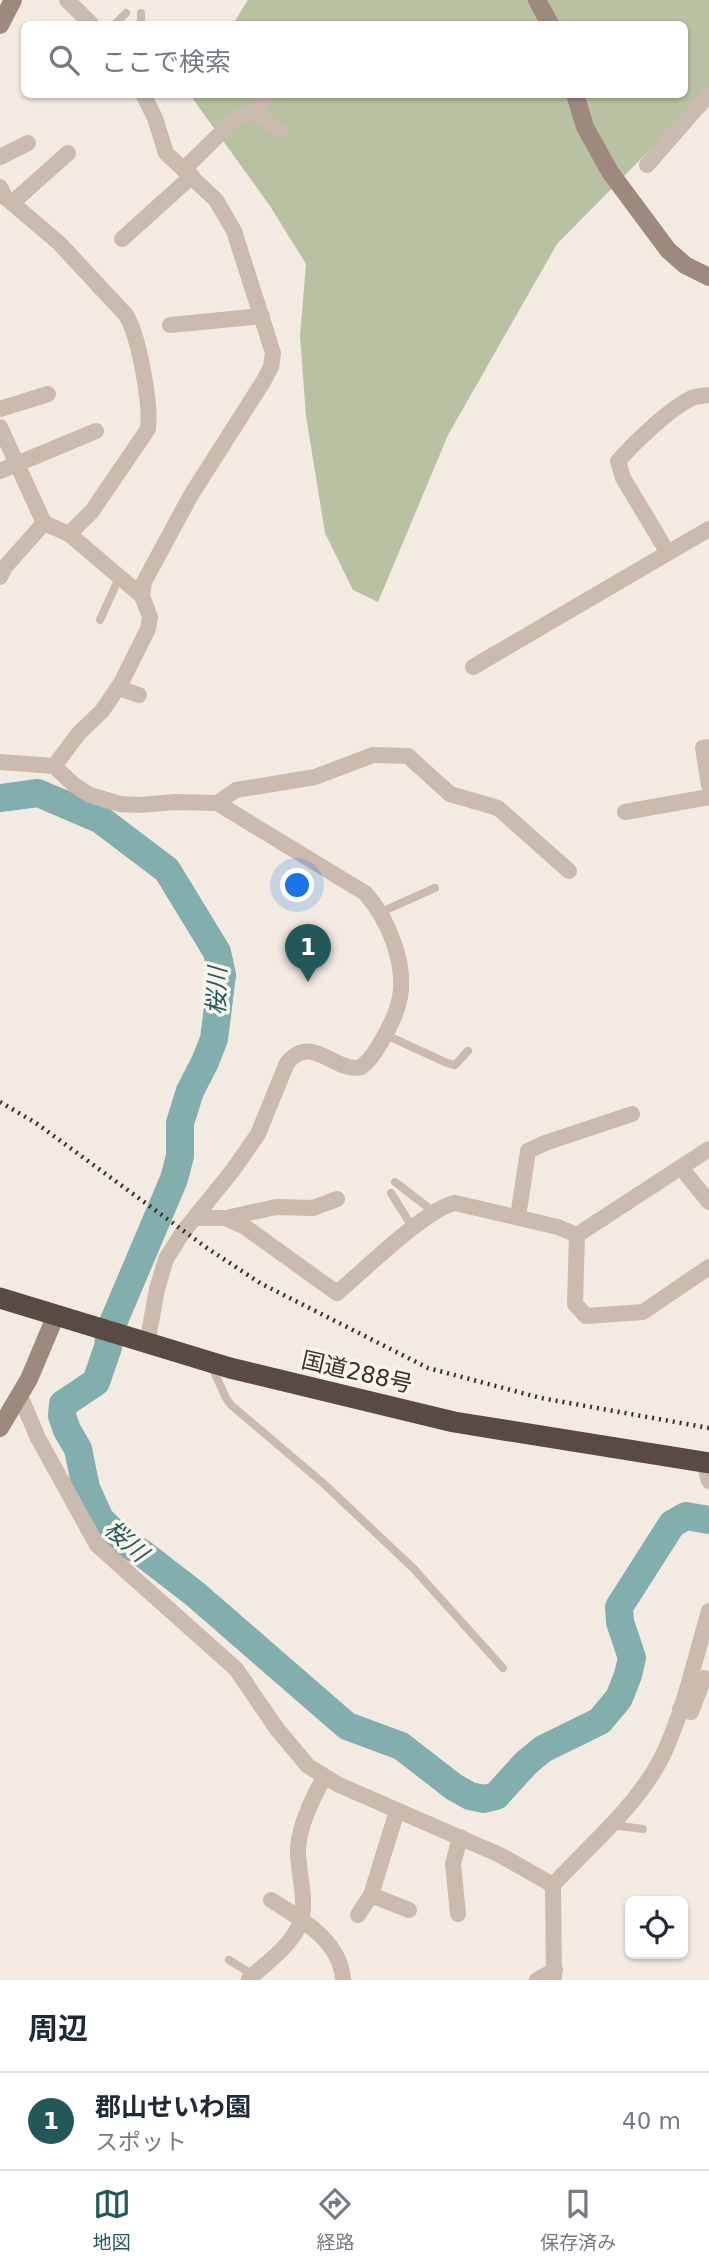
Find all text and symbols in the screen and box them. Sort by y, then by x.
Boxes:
search box [21,21,688,98]
icon: search [45,41,83,79]
text: ここで検索 [101,47,231,77]
your location [280,868,314,902]
pin: 1 [285,924,331,982]
water label: 桜川 [202,964,232,1015]
street label: 国道288号 [299,1347,415,1397]
water label: 桜川 [99,1515,156,1569]
map controls [625,1896,688,1959]
button: locate [625,1896,688,1959]
text: 周辺 [28,2011,88,2046]
text: 郡山せいわ園 [95,2092,251,2122]
text: 1 [43,2108,59,2134]
text: 40 m [622,2108,681,2134]
text: スポット [95,2129,187,2155]
tab: 地図 [93,2185,131,2254]
tab: 経路 [316,2185,354,2254]
tab: 保存済み [540,2185,616,2254]

